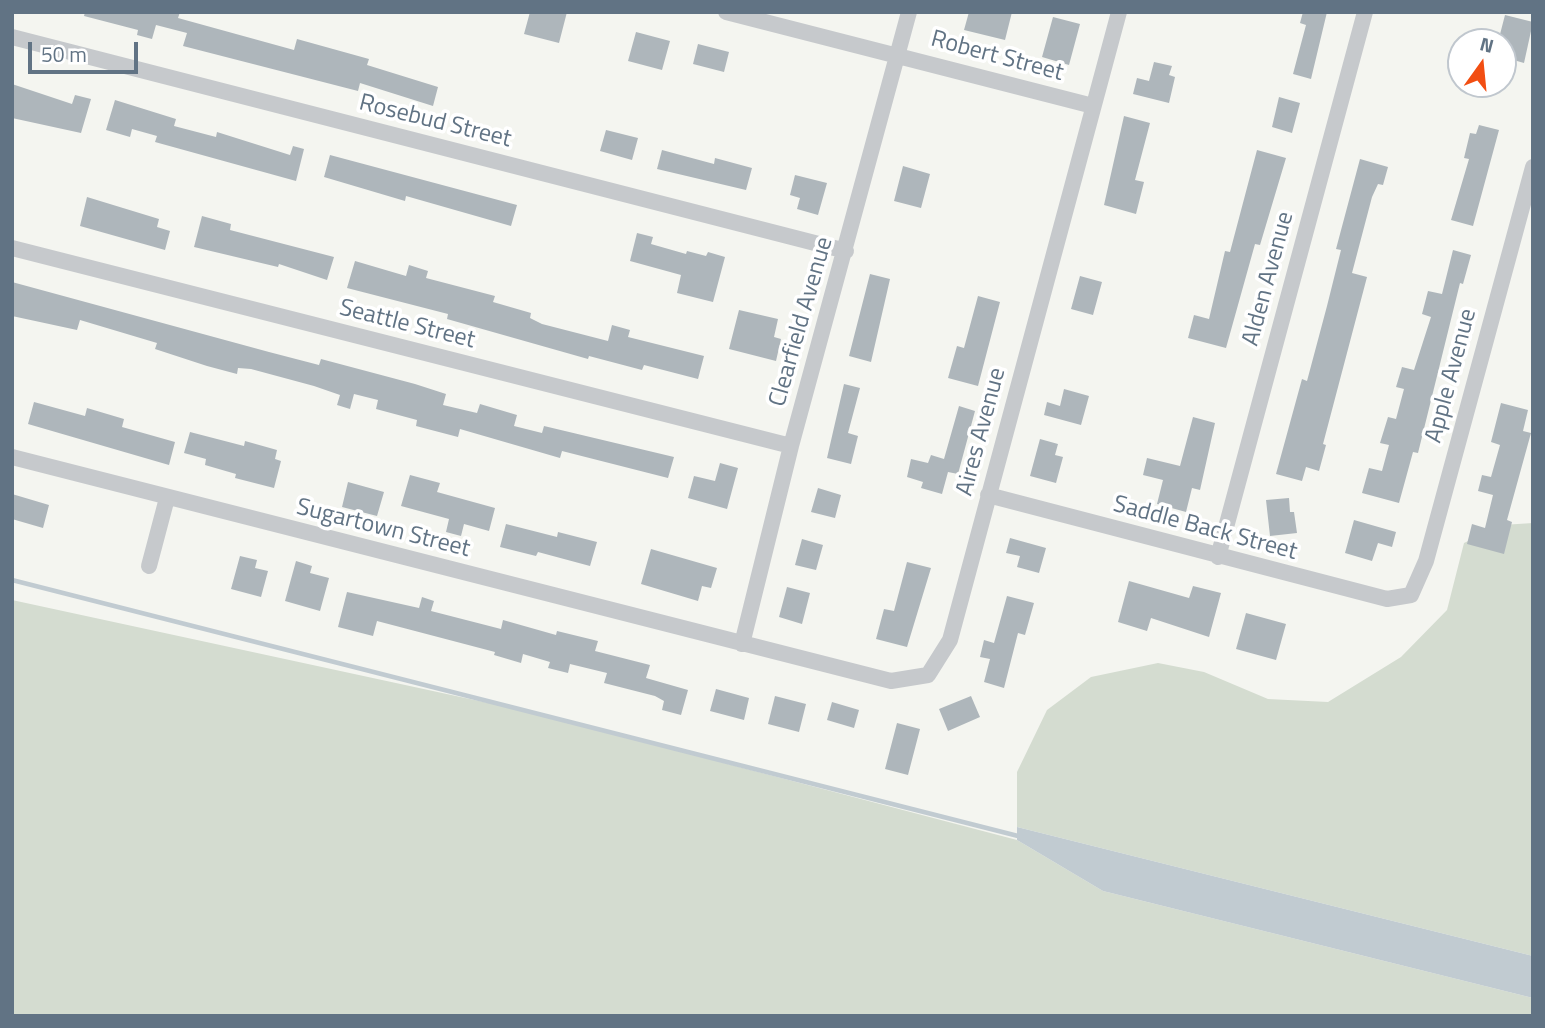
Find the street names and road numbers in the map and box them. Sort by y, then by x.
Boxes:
street label: Robert Street [928,26,1066,88]
street label: Rosebud Street [356,89,514,155]
street label: Alden Avenue [1237,209,1301,349]
street label: Clearfield Avenue [764,234,840,410]
street label: Seattle Street [336,294,478,356]
street label: Apple Avenue [1420,306,1484,446]
street label: Aires Avenue [951,365,1013,499]
street label: Saddle Back Street [1110,491,1300,567]
street label: Sugartown Street [293,494,473,564]

